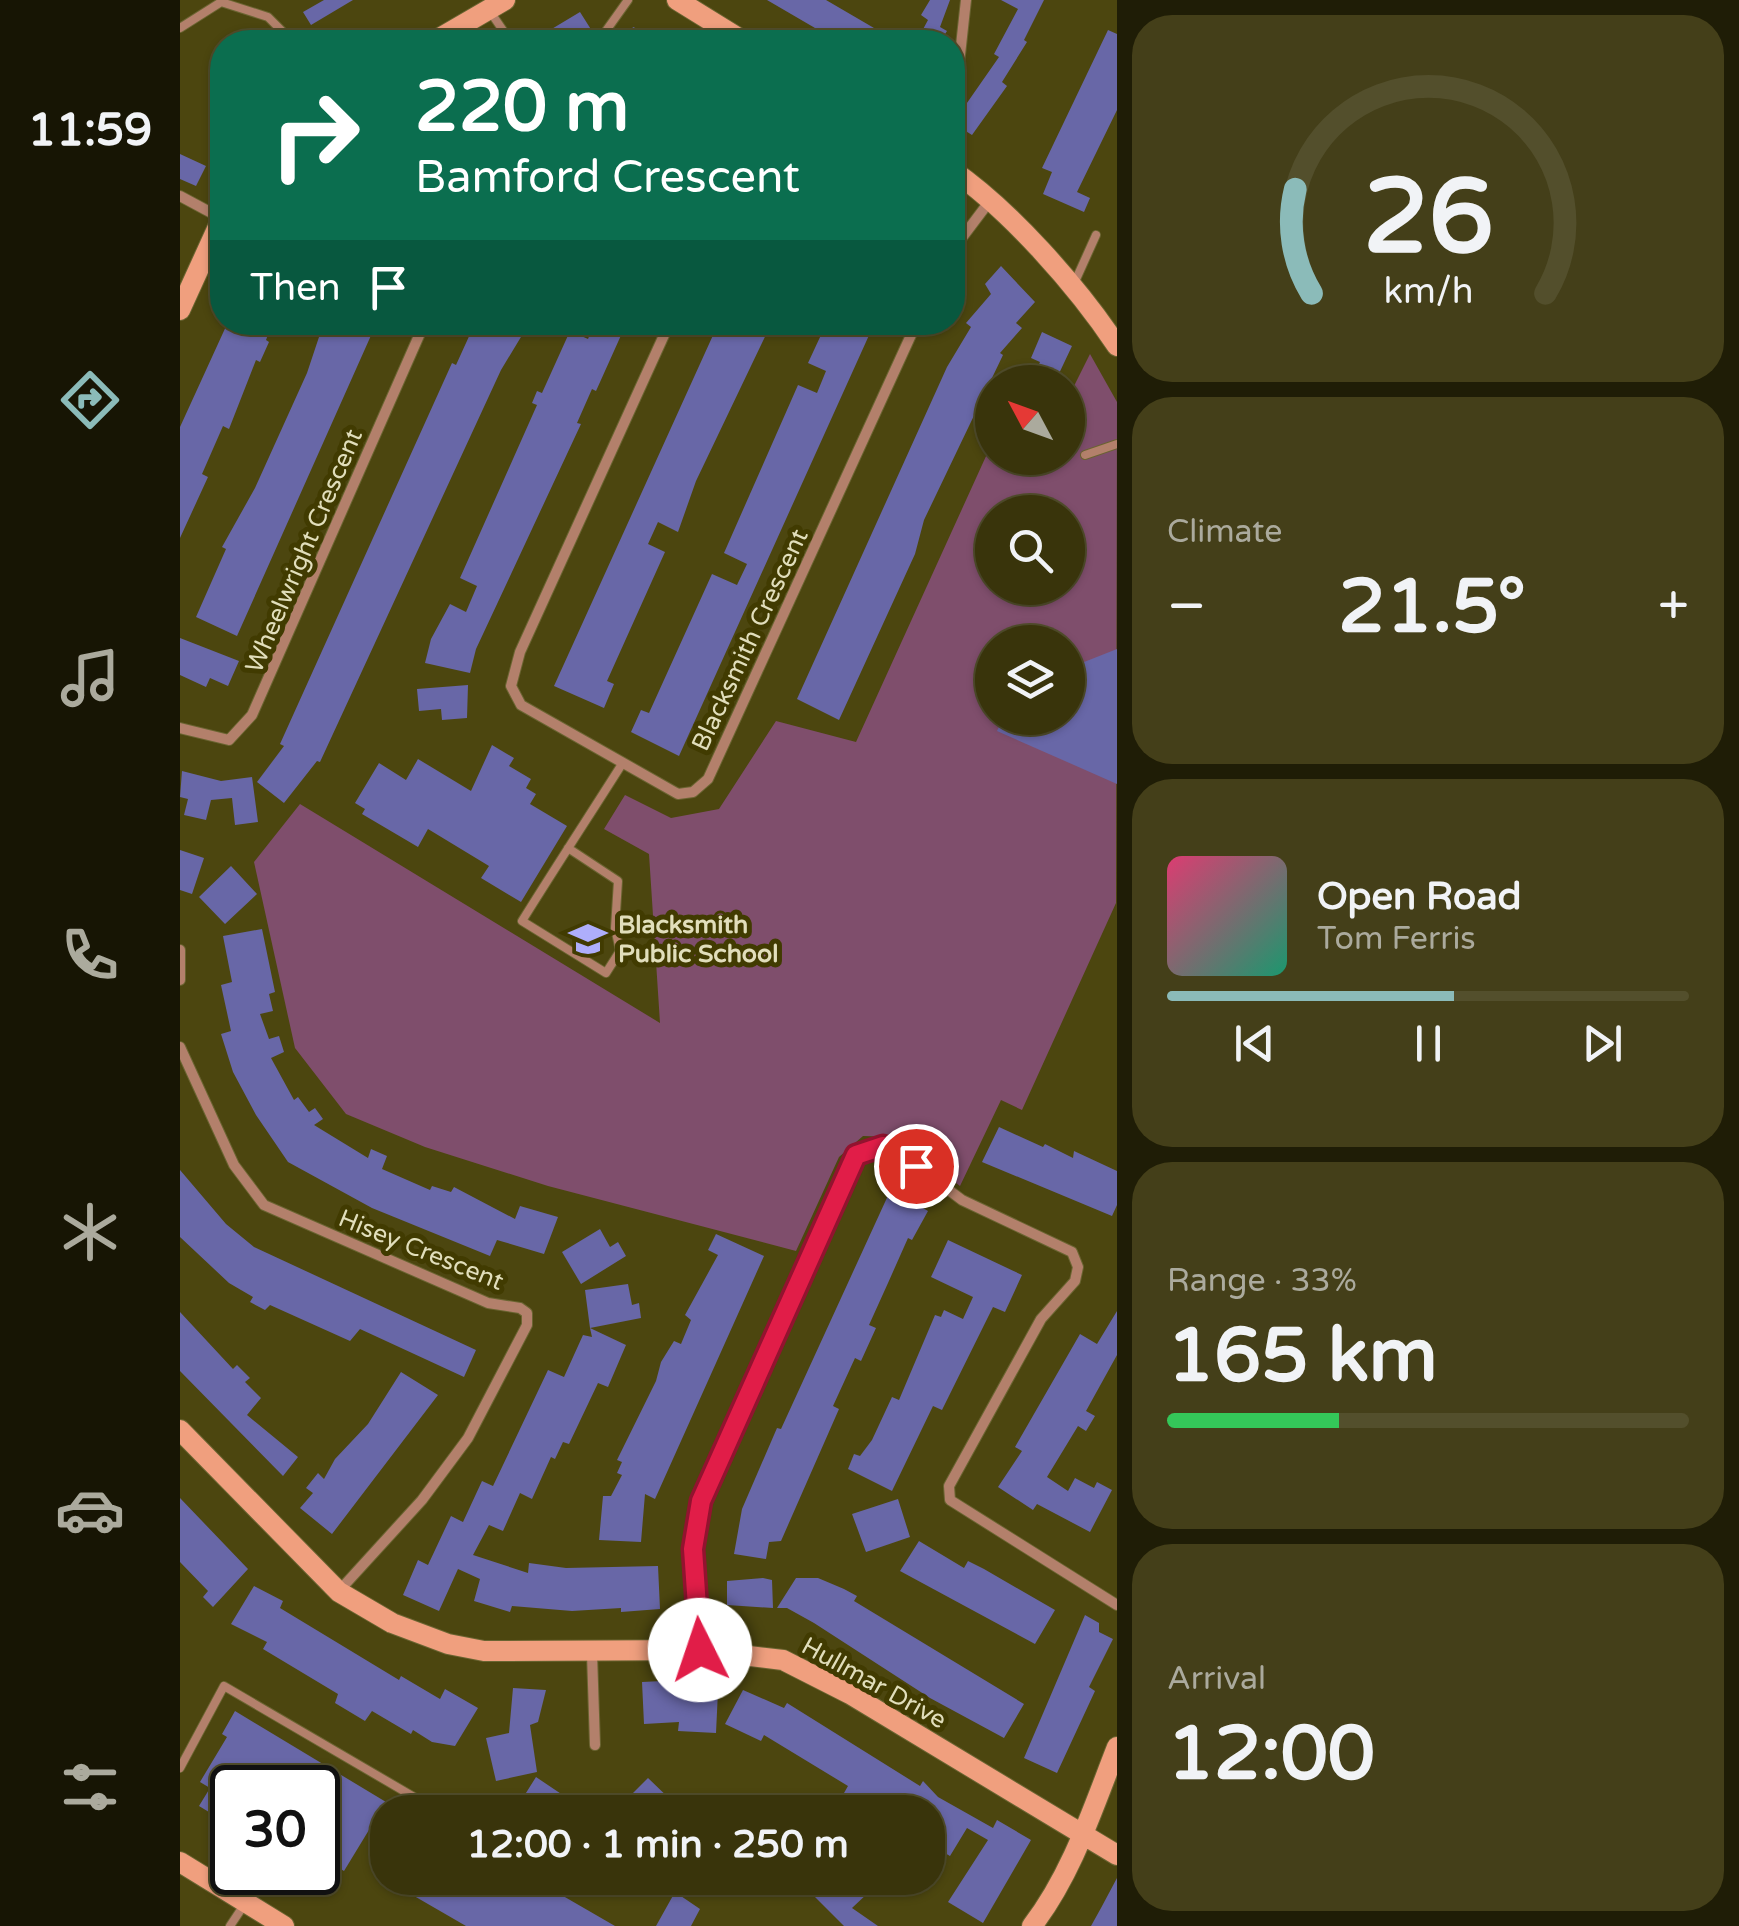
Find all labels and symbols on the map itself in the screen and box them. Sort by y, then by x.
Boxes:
north arrow [975,365,1085,475]
street label: Wheelwright Crescent [239,424,369,677]
street label: Blacksmith Crescent [685,524,815,756]
place label: Blacksmith Public School [618,910,778,969]
school or university icon: Blacksmith Public School [567,918,609,960]
pin [874,1124,959,1209]
street label: Hisey Crescent [334,1203,508,1297]
position arrow [648,1598,752,1702]
street label: Hullmar Drive [796,1631,952,1735]
speed limit sign: 30 [210,1765,340,1895]

